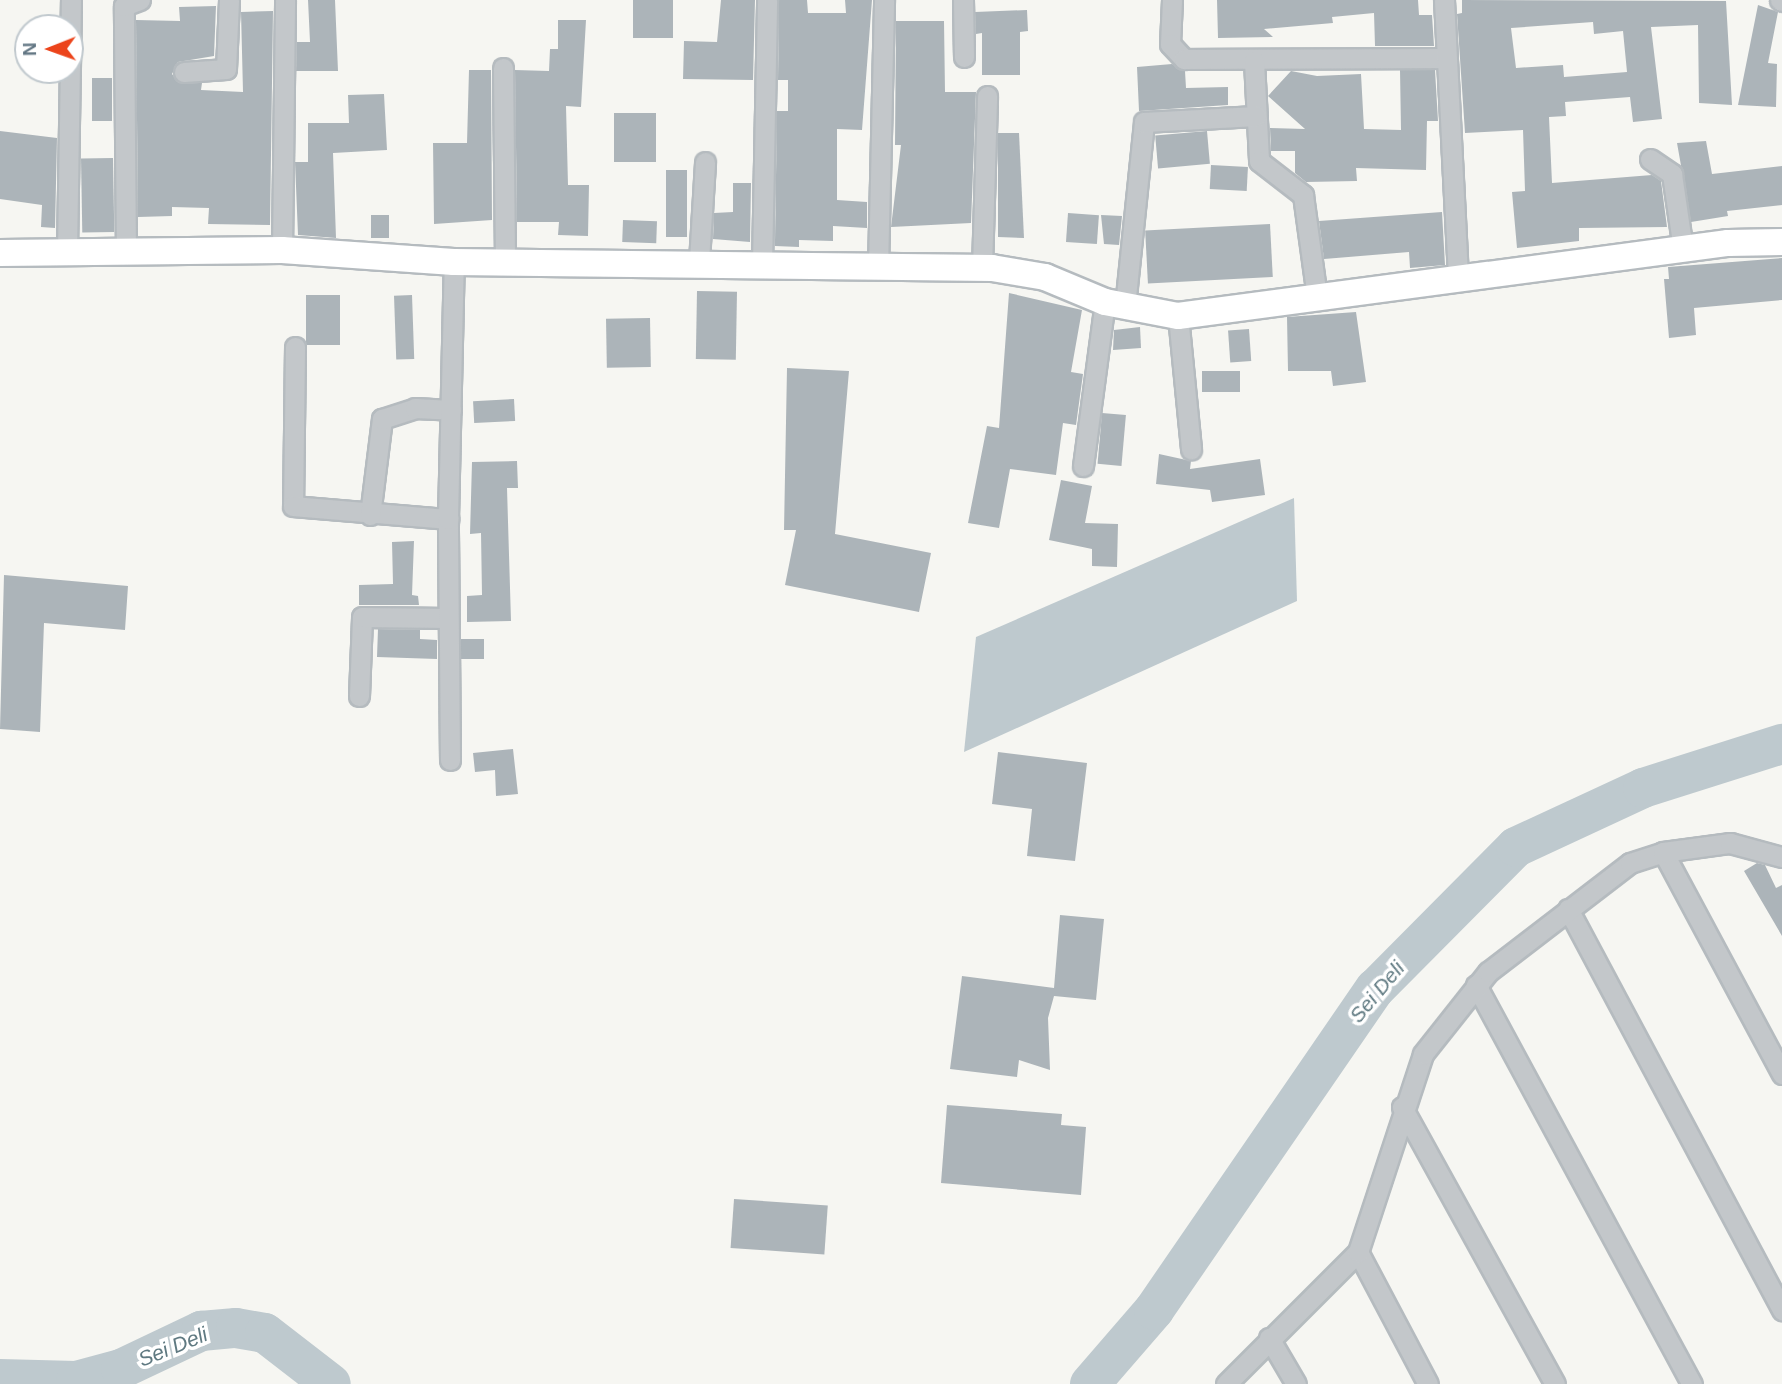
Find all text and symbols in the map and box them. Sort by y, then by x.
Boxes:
north arrow [14,14,84,84]
text: N [19,42,40,56]
water label: Sei Deli [1344,956,1410,1028]
water label: Sei Deli [135,1322,211,1372]

